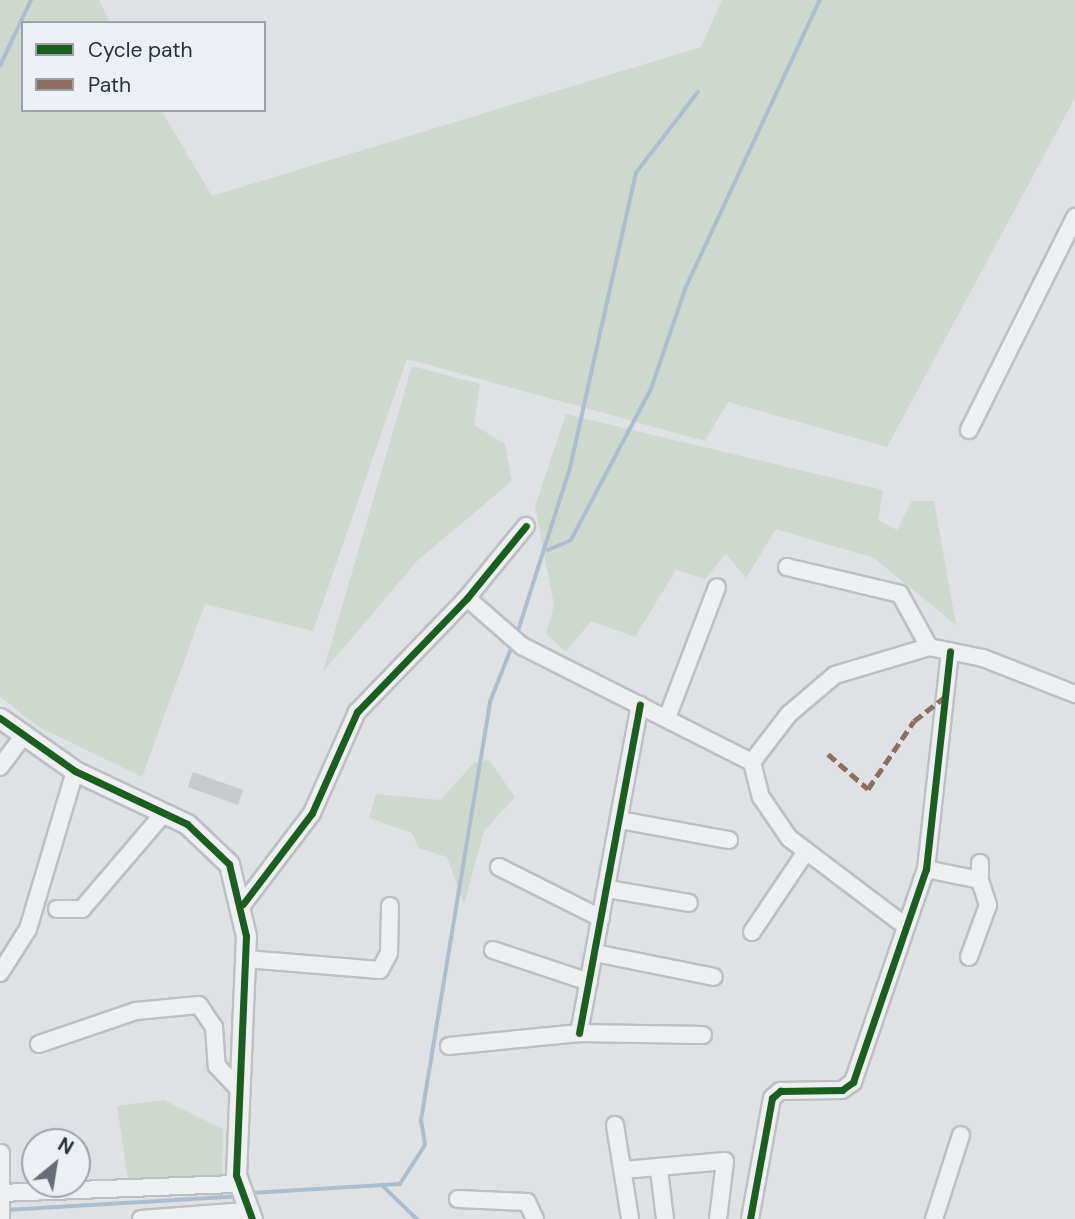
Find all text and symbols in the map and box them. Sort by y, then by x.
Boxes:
legend [21,21,266,112]
text: Cycle path [88,36,193,64]
text: Path [88,71,131,99]
north arrow [21,1128,91,1198]
text: N [53,1132,78,1160]

